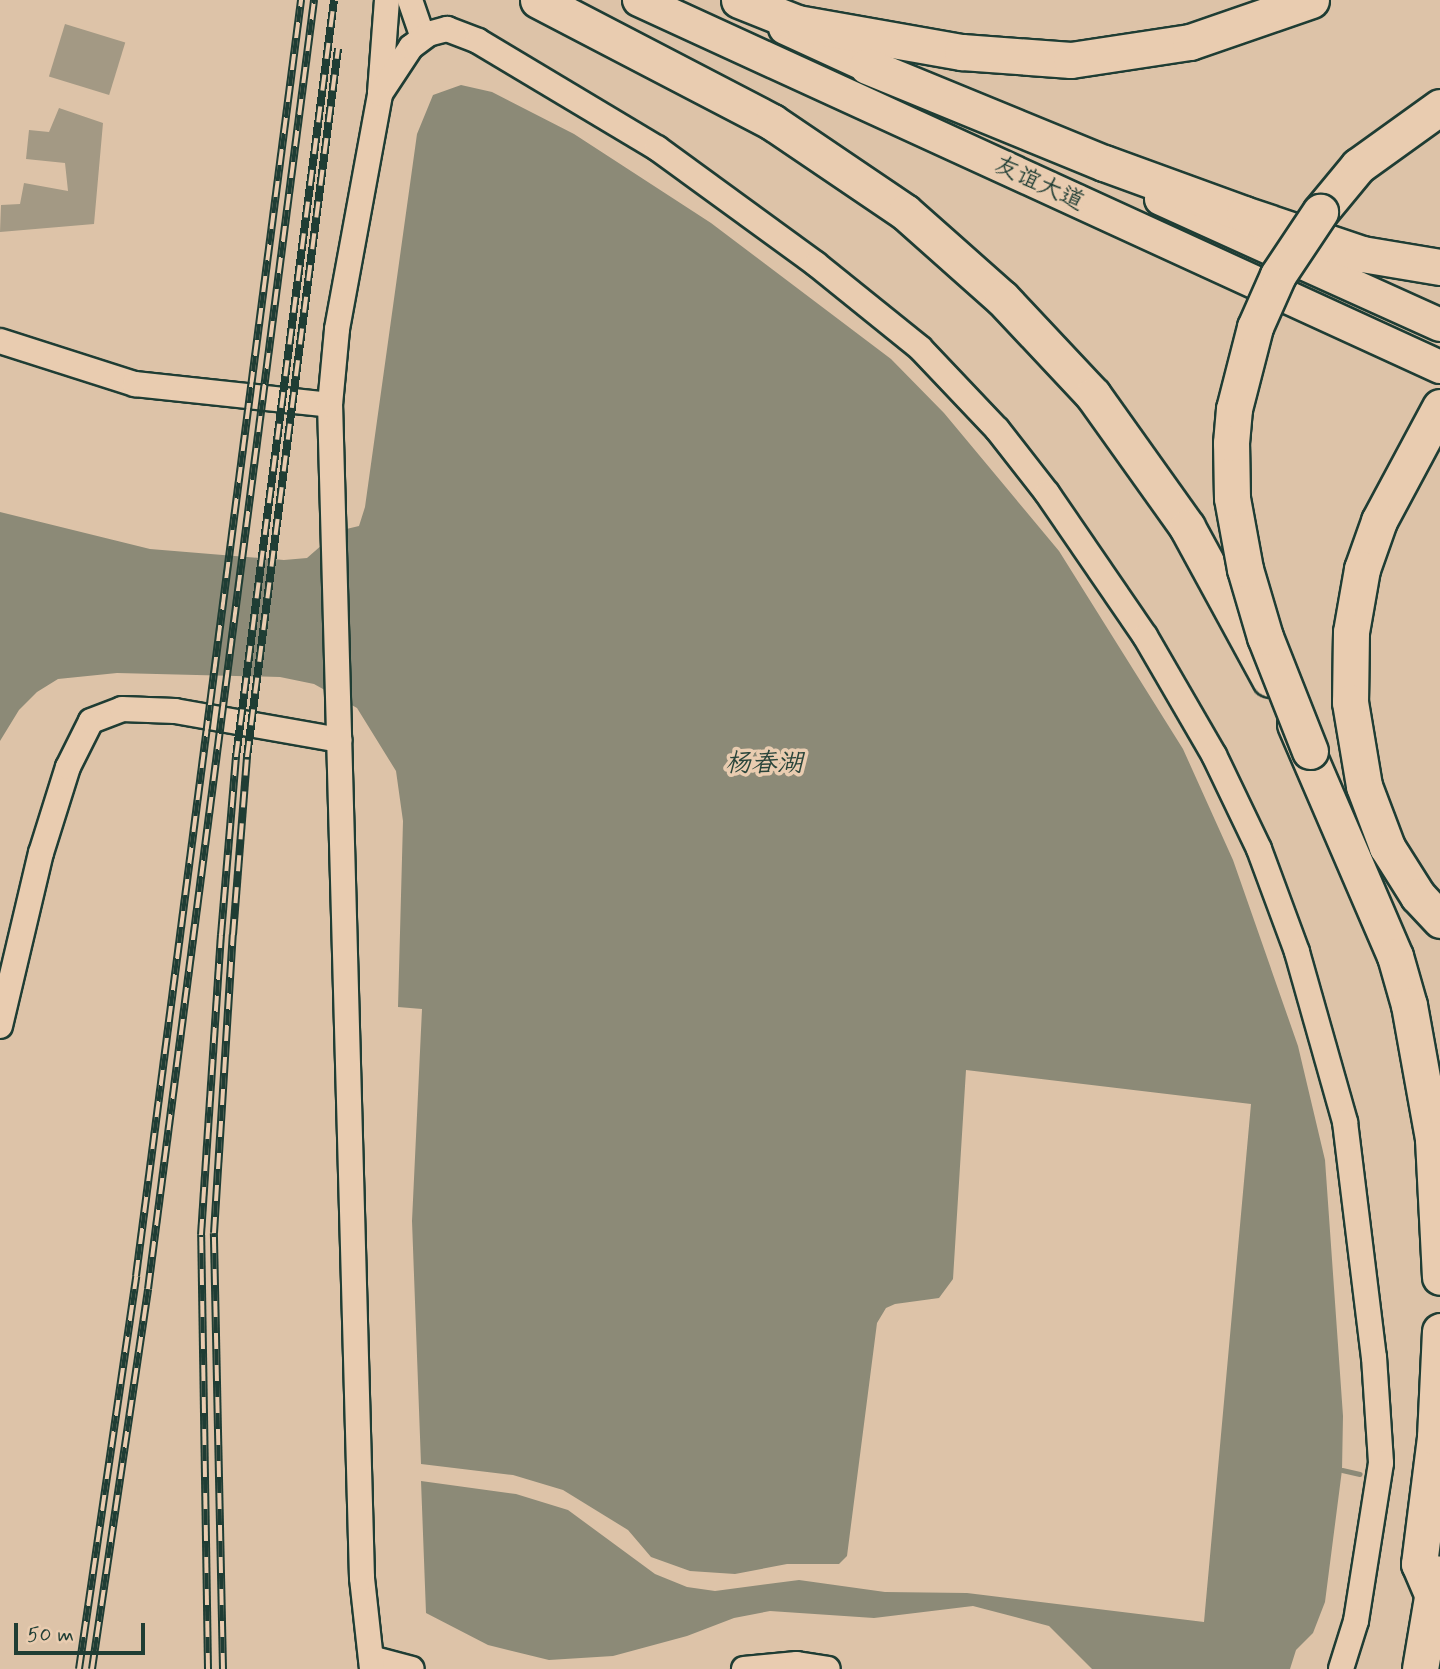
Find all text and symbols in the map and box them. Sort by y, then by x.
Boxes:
street label: 友谊大道 [989,151,1089,217]
water label: 杨春湖 [725,749,803,781]
scale bar [18,1610,149,1654]
text: 50 m [27,1621,74,1649]

